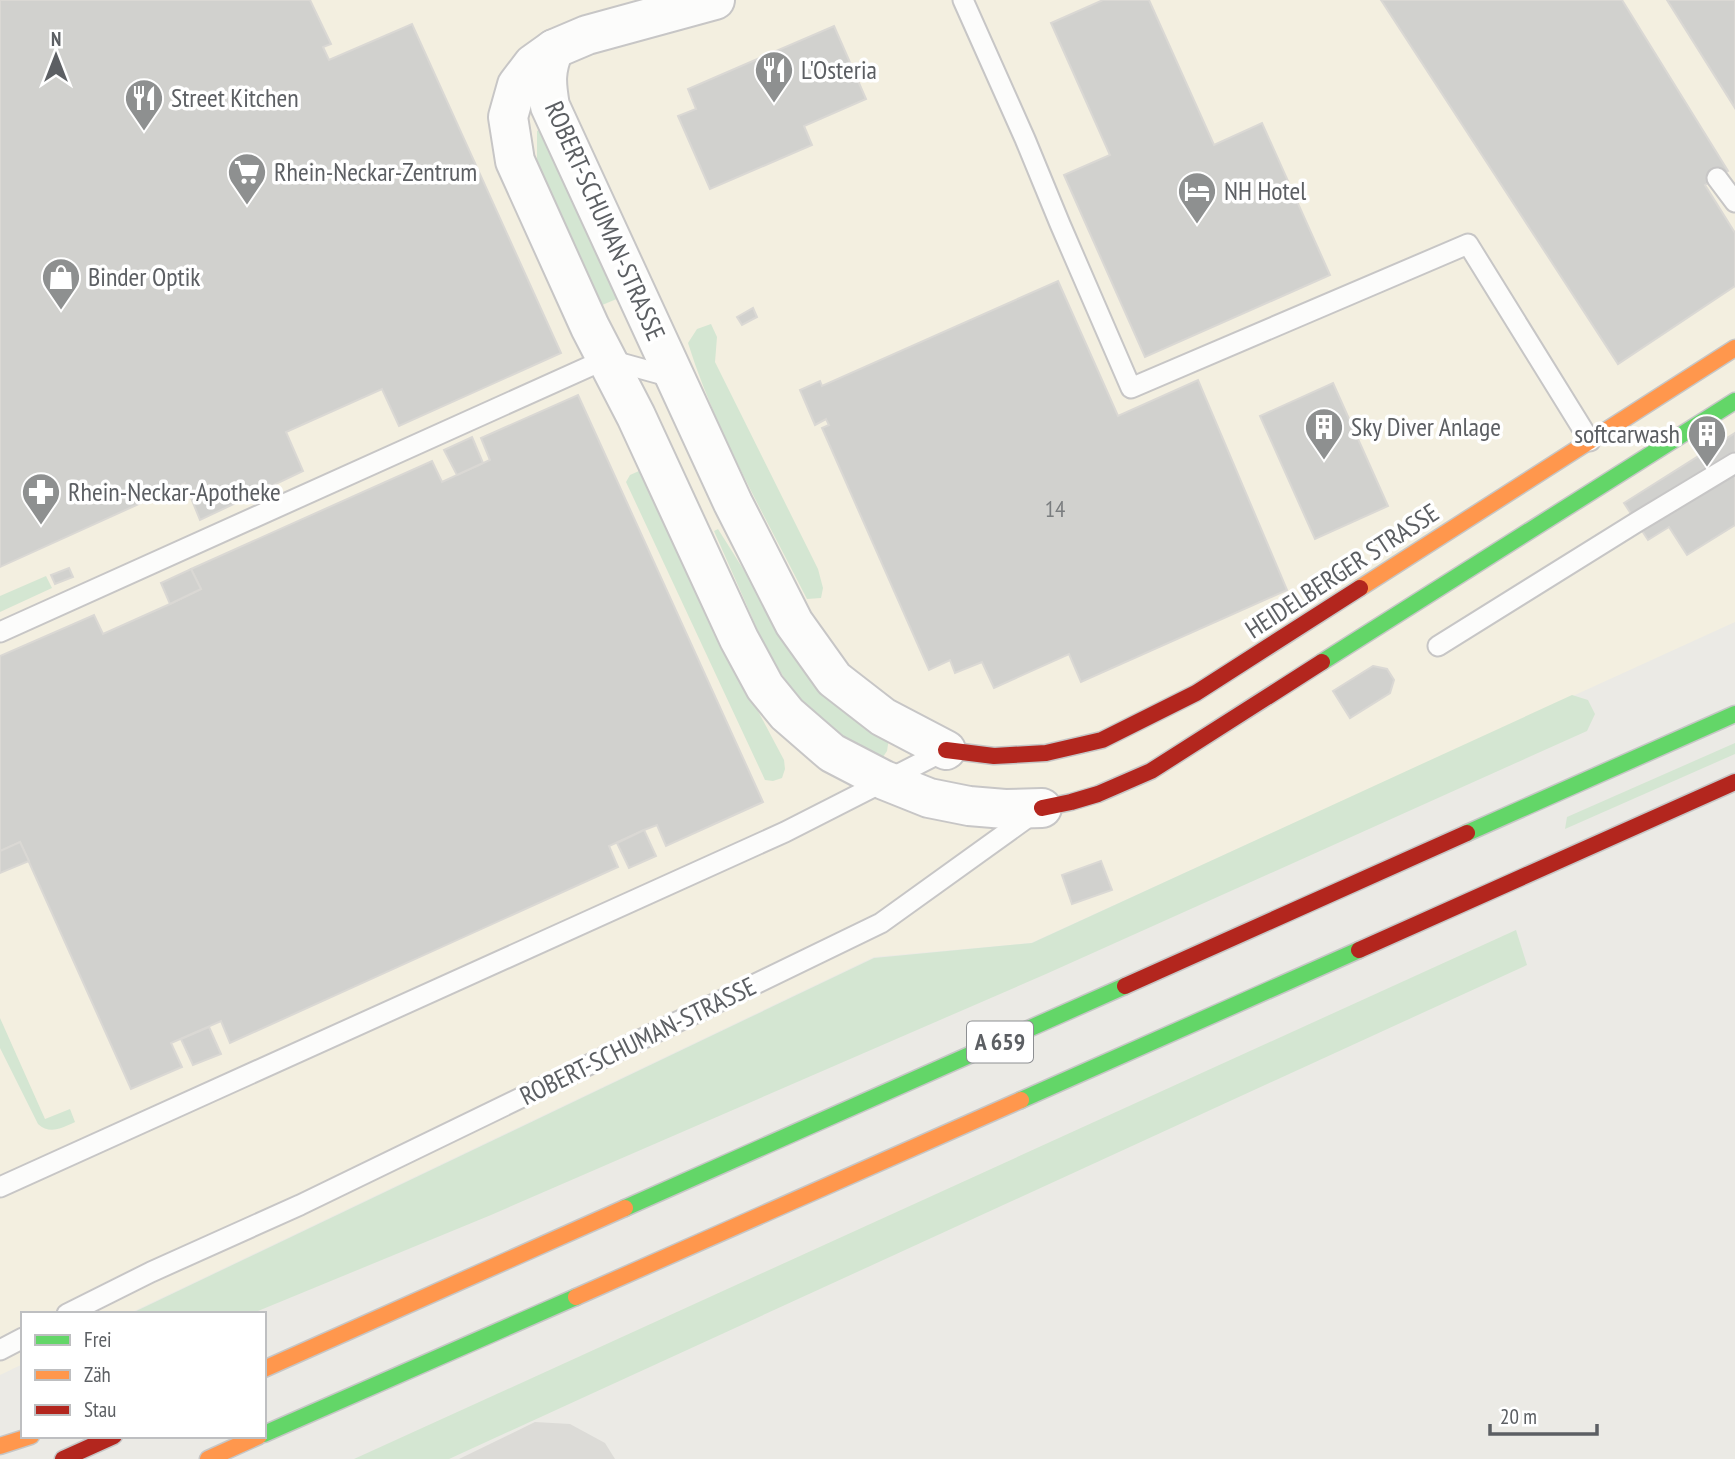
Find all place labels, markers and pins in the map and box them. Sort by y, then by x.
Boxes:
restaurant icon: L'Osteria [753,49,795,104]
place label: L'Osteria [801,53,877,86]
restaurant icon: Street Kitchen [123,77,165,132]
place label: Street Kitchen [171,81,299,114]
supermarket icon: Rhein-Neckar-Zentrum [226,151,268,206]
place label: Rhein-Neckar-Zentrum [274,155,477,188]
hotel icon: NH Hotel [1176,170,1218,225]
place label: NH Hotel [1224,174,1306,207]
shop icon: Binder Optik [40,256,82,311]
place label: Binder Optik [88,260,200,293]
building icon: Sky Diver Anlage [1303,406,1345,461]
place label: Sky Diver Anlage [1351,410,1501,443]
building icon: softcarwash [1686,413,1728,468]
place label: softcarwash [1574,417,1680,450]
pharmacy icon: Rhein-Neckar-Apotheke [20,471,62,526]
place label: Rhein-Neckar-Apotheke [68,475,281,508]

